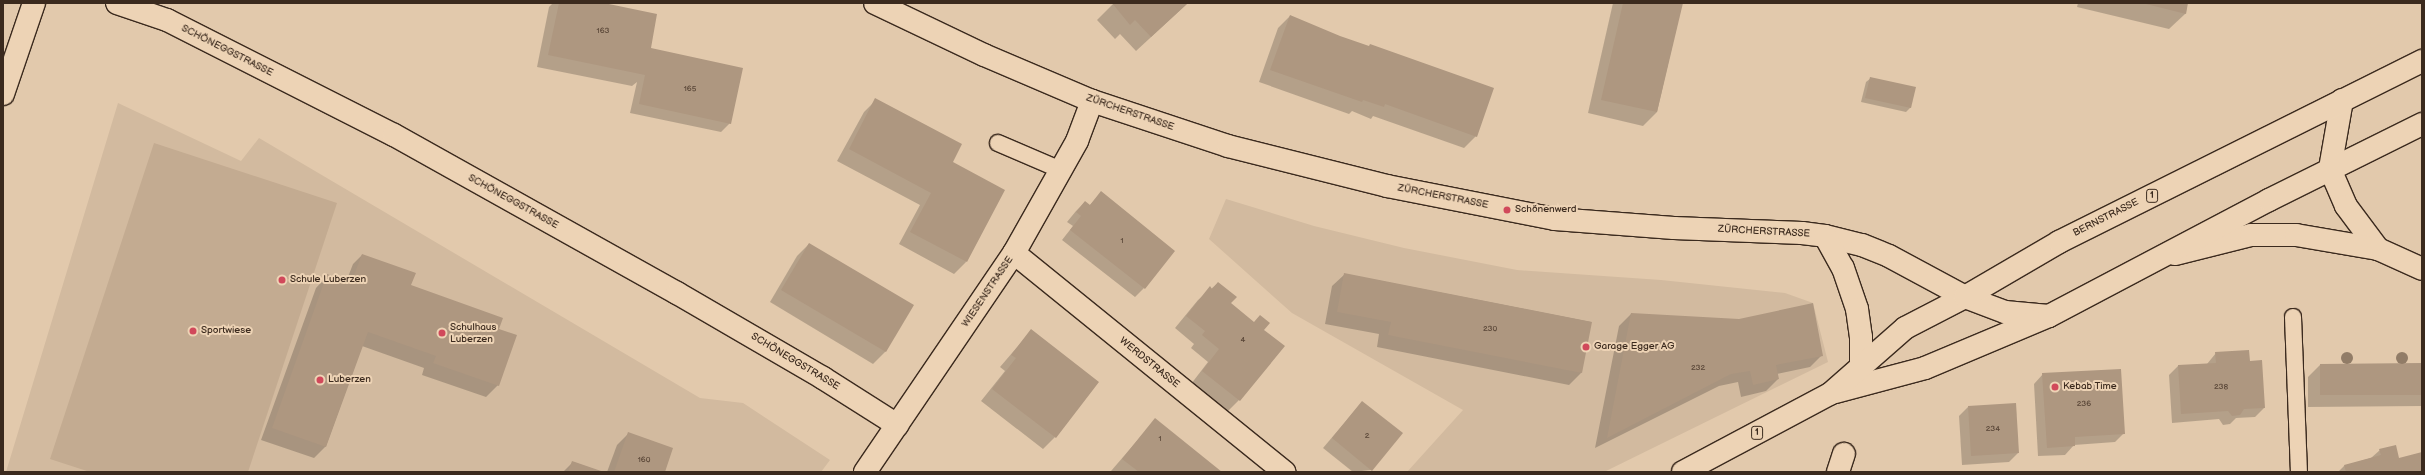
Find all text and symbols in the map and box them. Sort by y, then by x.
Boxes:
street label: SCHÖNEGGSTRASSE [179,23,275,79]
house number: 163 [597,26,609,36]
house number: 165 [684,84,696,94]
street label: ZÜRCHERSTRASSE [1084,92,1176,134]
street label: SCHÖNEGGSTRASSE [466,172,560,232]
street label: ZÜRCHERSTRASSE [1397,182,1489,212]
road number: 1 [2146,189,2158,203]
street label: BERNSTRASSE [2071,196,2141,240]
place label: Schönenwerd [1515,204,1576,216]
marker: Schönenwerd [1502,205,1512,215]
street label: ZÜRCHERSTRASSE [1718,224,1810,240]
house number: 1 [1120,236,1124,246]
street label: WIESENSTRASSE [960,254,1016,330]
place label: Schule Luberzen [290,274,366,286]
marker: Schule Luberzen [277,275,287,285]
place label: Schulhaus Luberzen [450,321,496,344]
house number: 230 [1483,324,1497,334]
place label: Sportwiese [201,325,251,337]
marker: Sportwiese [188,326,198,336]
marker: Schulhaus Luberzen [437,328,447,338]
street label: SCHÖNEGGSTRASSE [749,331,841,393]
street label: WERDSTRASSE [1117,335,1181,391]
house number: 4 [1241,335,1245,345]
place label: Garage Egger AG [1594,341,1674,353]
marker: Garage Egger AG [1581,342,1591,352]
house number: 232 [1691,363,1705,373]
place label: Luberzen [328,374,371,386]
marker: Luberzen [315,375,325,385]
place label: Kebab Time [2063,381,2117,393]
marker: Kebab Time [2050,382,2060,392]
house number: 238 [2214,382,2228,392]
house number: 236 [2077,399,2091,409]
house number: 234 [1986,424,2000,434]
road number: 1 [1751,426,1763,440]
house number: 2 [1365,431,1369,441]
house number: 1 [1158,434,1162,444]
house number: 160 [638,455,650,465]

